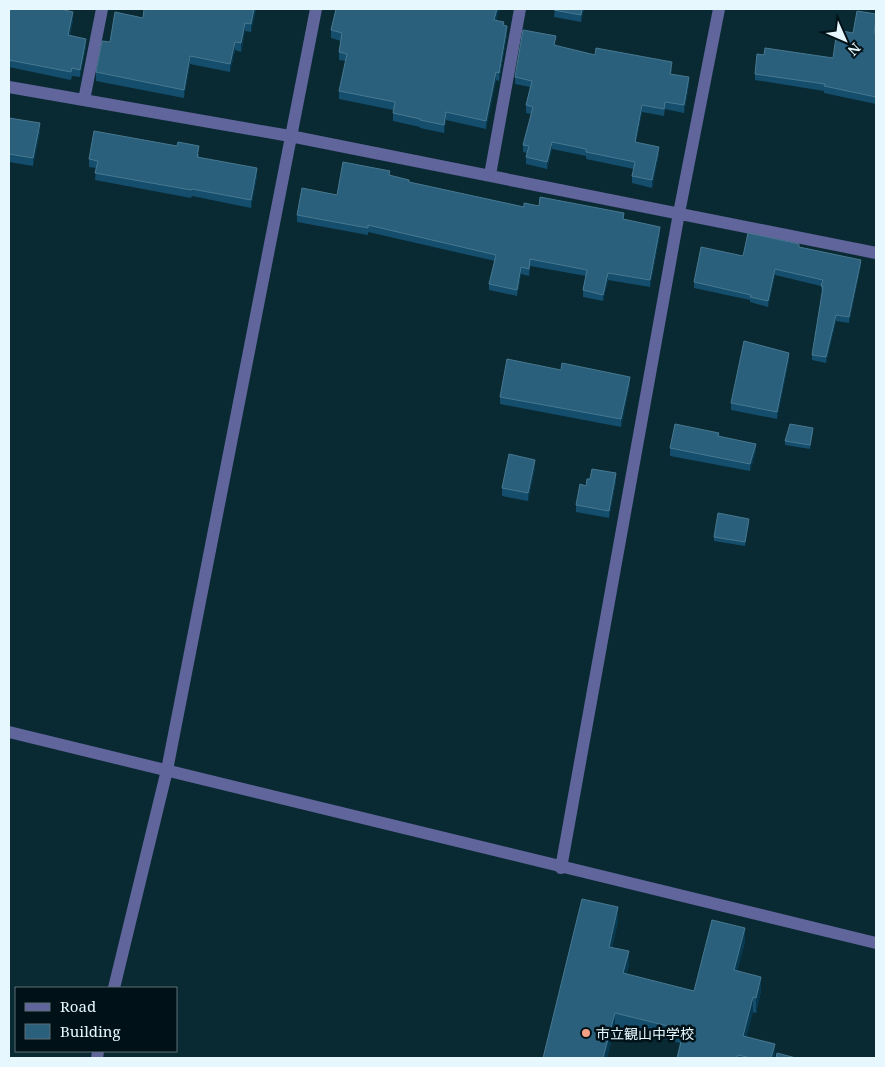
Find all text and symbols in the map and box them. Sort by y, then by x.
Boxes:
north arrow [820,15,870,65]
text: N [844,39,865,60]
legend [15,987,178,1052]
text: Road [60,996,96,1016]
text: Building [60,1021,121,1041]
place label: 市立観山中学校 [596,1024,694,1043]
marker: 市立観山中学校 [580,1027,592,1039]

